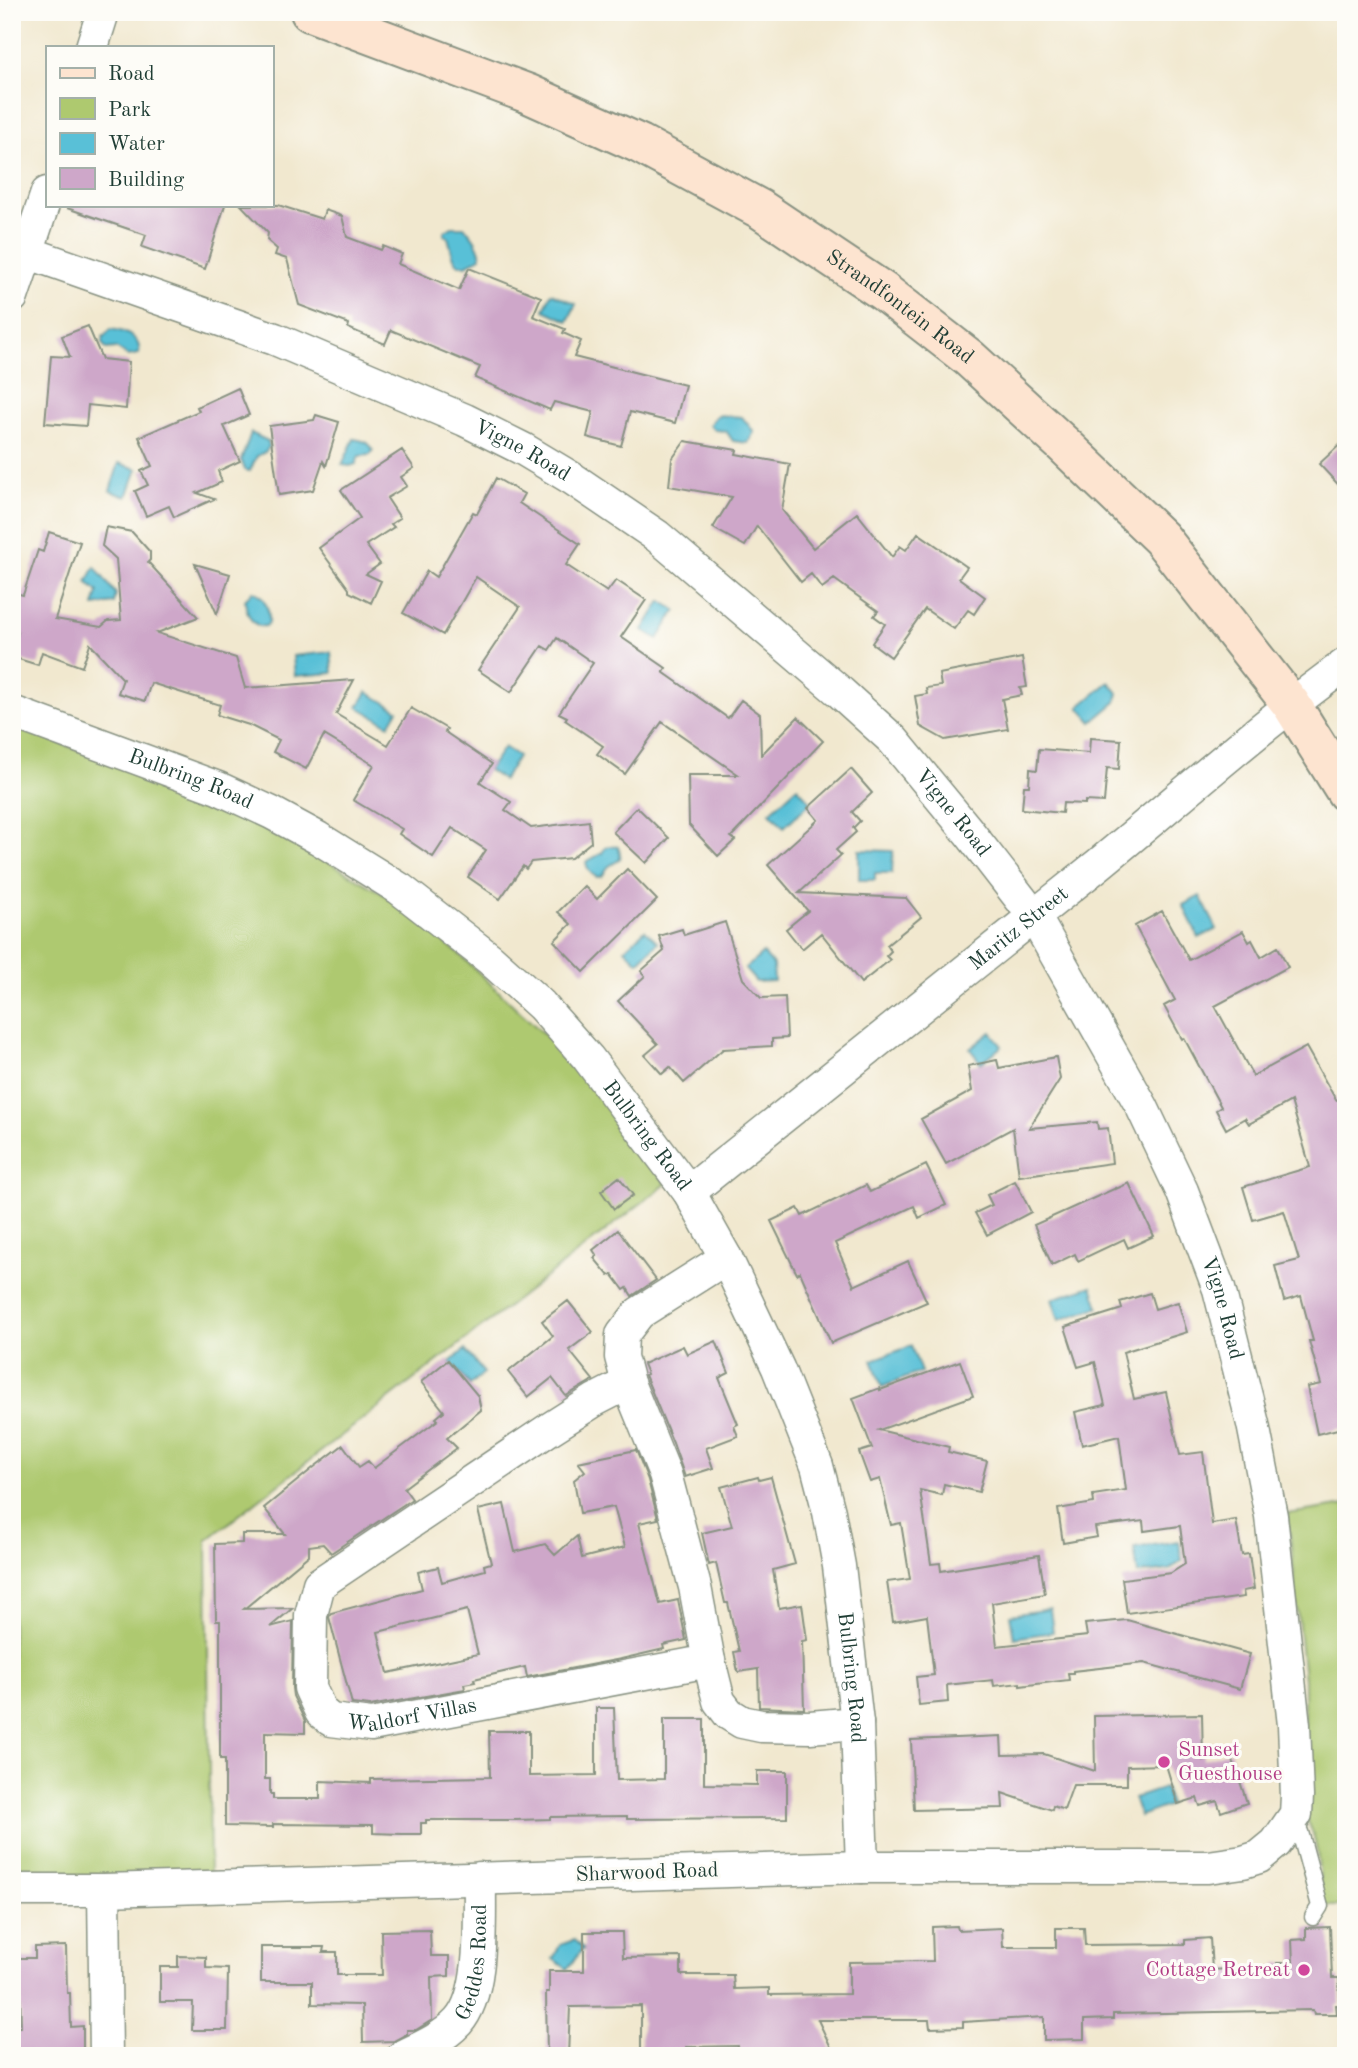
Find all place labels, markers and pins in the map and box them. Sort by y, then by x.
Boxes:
place label: Sunset Guesthouse [1178,1740,1282,1785]
marker: Sunset Guesthouse [1156,1754,1172,1770]
place label: Cottage Retreat [1146,1960,1290,1981]
marker: Cottage Retreat [1296,1962,1312,1978]

